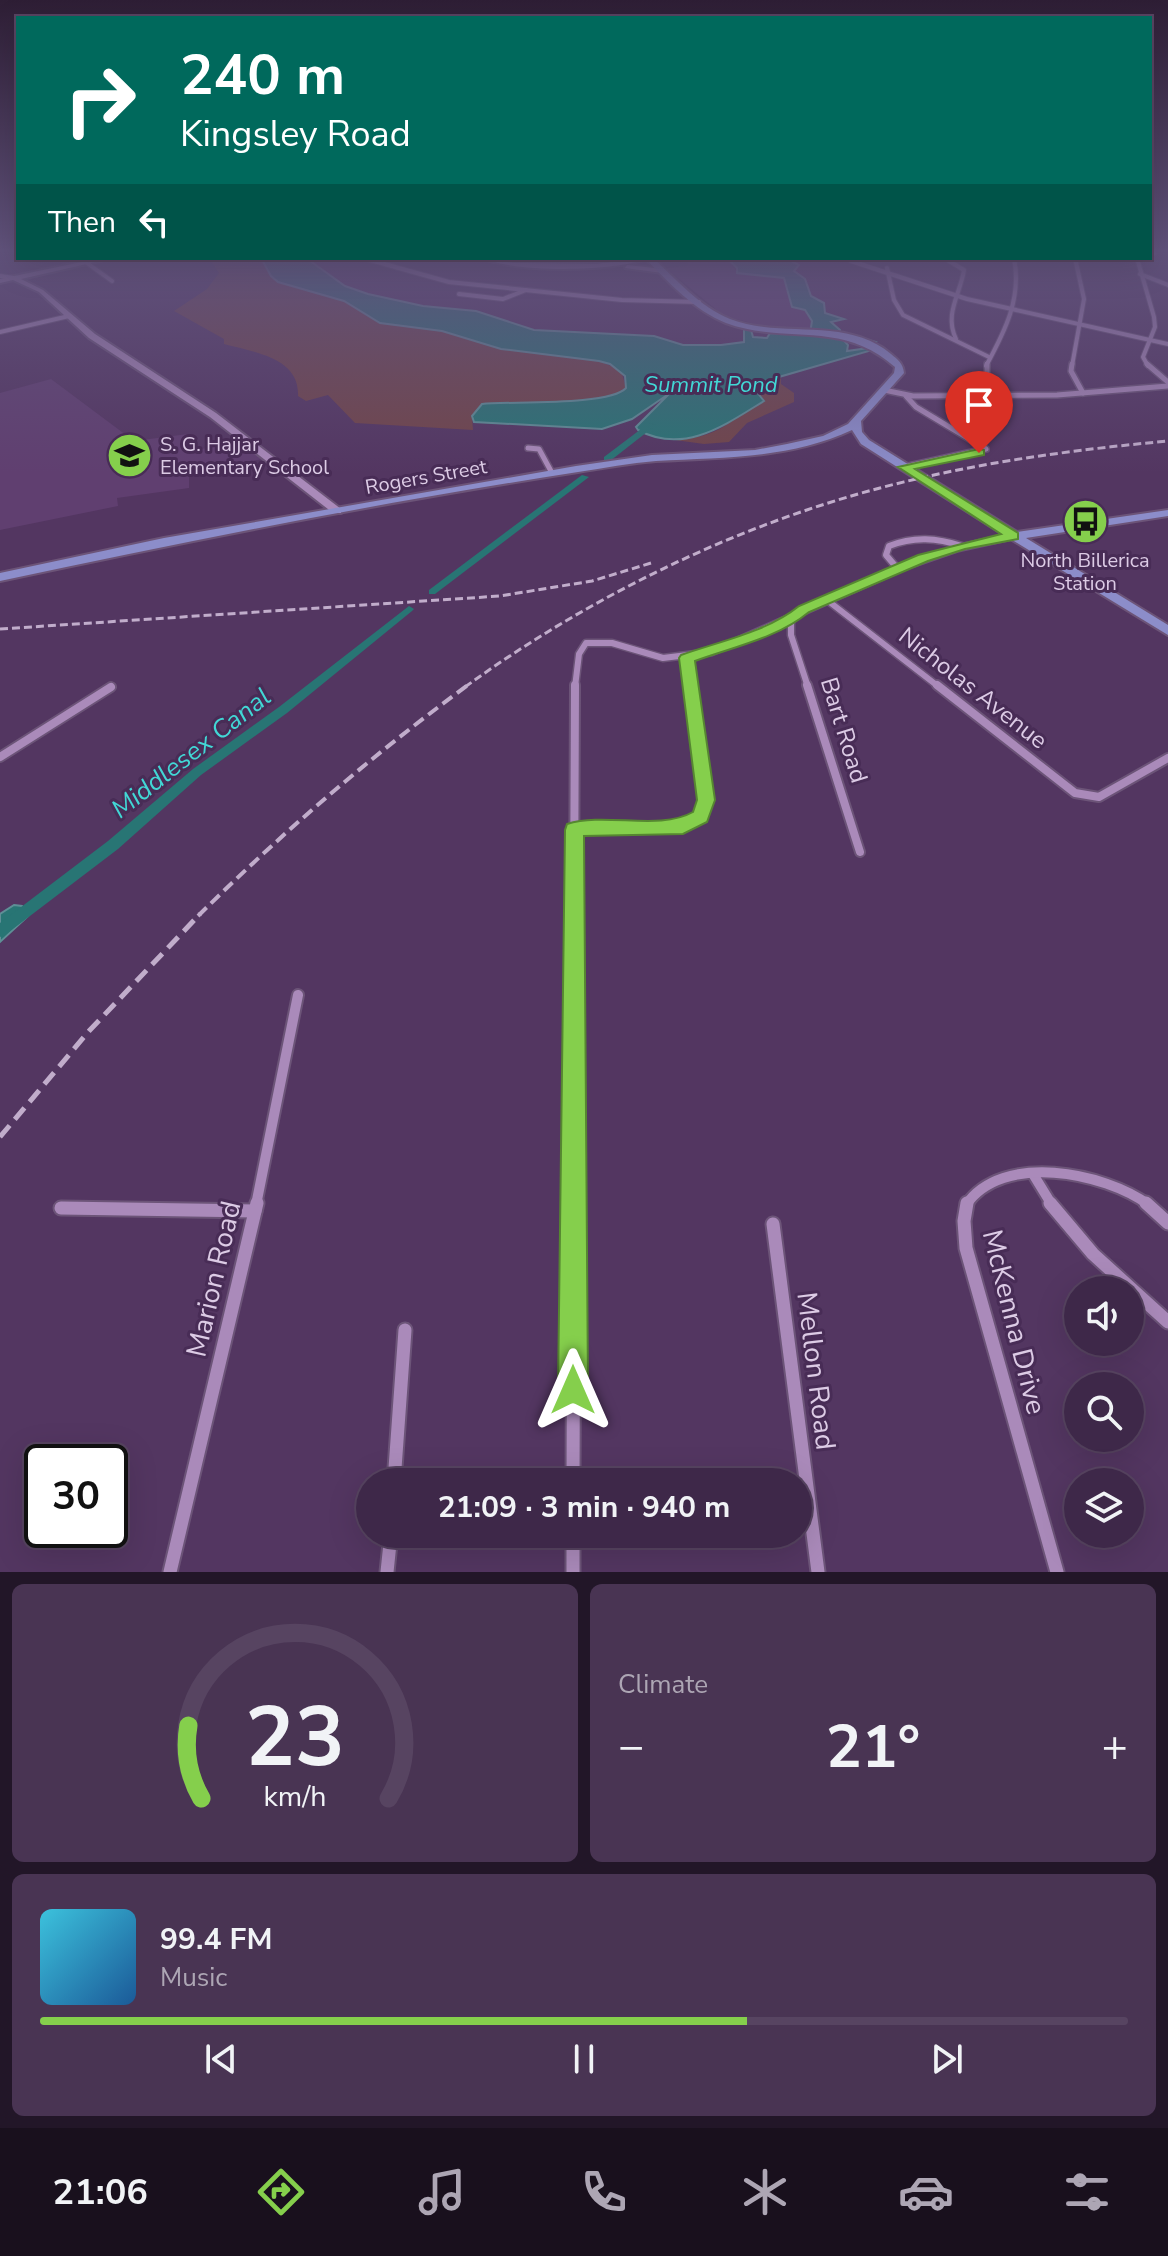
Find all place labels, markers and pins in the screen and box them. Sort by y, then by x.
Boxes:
pin [945,371,1013,453]
school or university icon: S. G. Hajjar Elementary School [105,431,153,479]
place label: S. G. Hajjar Elementary School [160,431,329,481]
bus stop icon: North Billerica Station [1061,497,1109,545]
place label: North Billerica Station [1020,547,1150,597]

